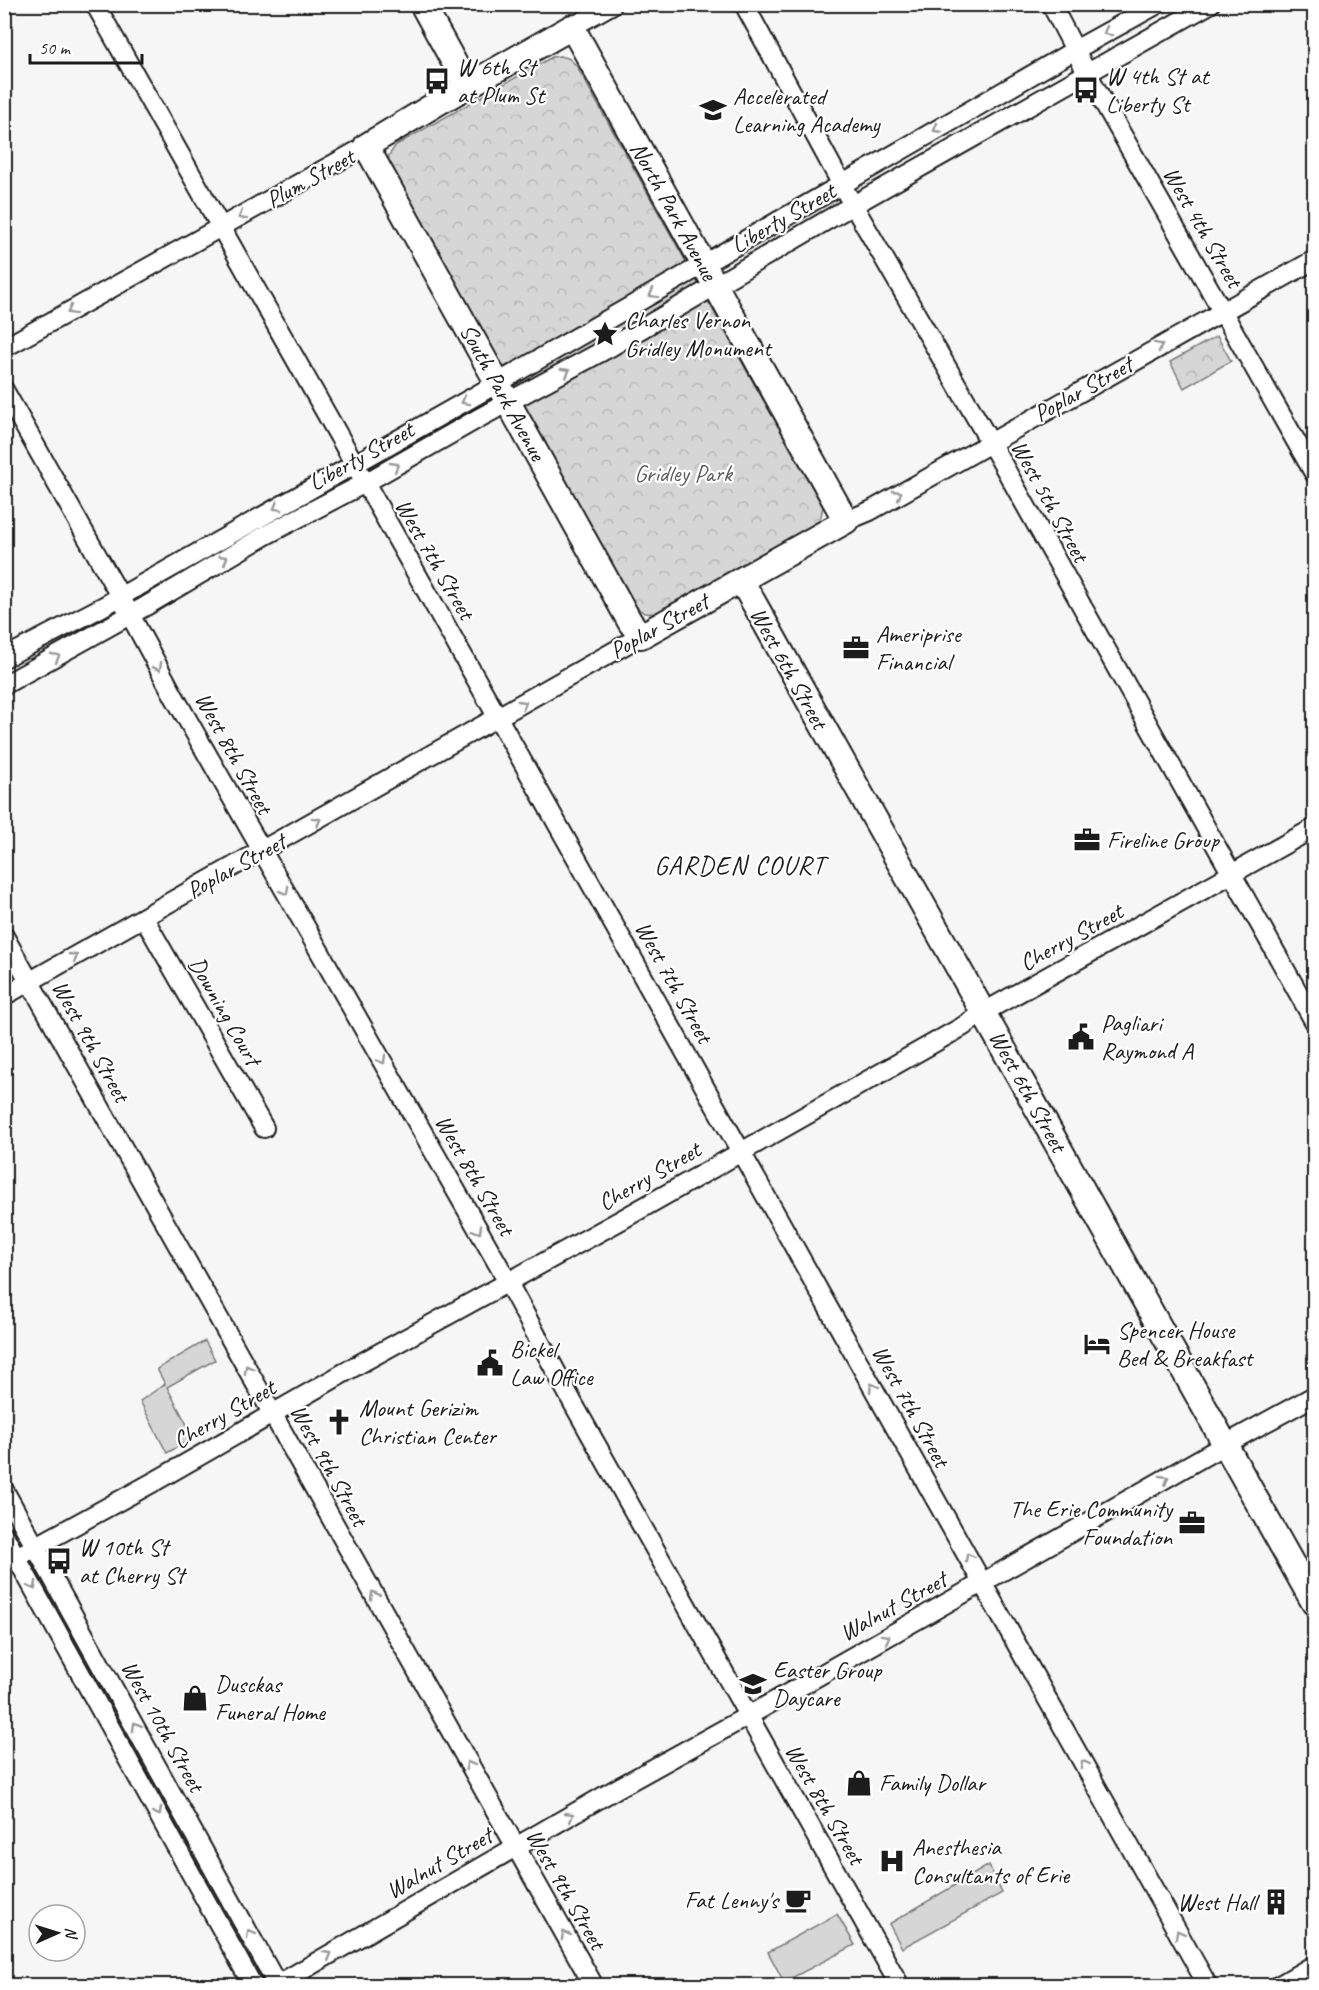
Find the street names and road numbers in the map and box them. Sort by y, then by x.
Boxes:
street label: North Park Avenue [624,136,725,287]
street label: Plum Street [260,140,361,215]
street label: West 4th Street [1156,161,1251,295]
street label: Liberty Street [725,175,842,260]
street label: South Park Avenue [453,318,554,468]
street label: Poplar Street [1028,348,1140,428]
street label: Liberty Street [303,414,421,497]
street label: West 5th Street [1004,435,1097,569]
street label: West 7th Street [388,493,483,627]
street label: Poplar Street [604,585,716,665]
street label: West 6th Street [743,602,836,736]
street label: West 8th Street [188,687,281,821]
street label: Poplar Street [181,825,293,905]
street label: Cherry Street [1014,895,1130,978]
street label: West 7th Street [628,916,721,1050]
street label: Downing Court [182,951,270,1073]
street label: West 9th Street [45,975,138,1109]
street label: West 6th Street [982,1025,1075,1159]
street label: West 8th Street [428,1109,523,1243]
street label: Cherry Street [592,1134,707,1217]
street label: West 7th Street [865,1340,958,1474]
street label: Cherry Street [167,1372,282,1455]
street label: West 9th Street [283,1399,376,1533]
street label: Walnut Street [834,1563,954,1648]
street label: West 10th Street [115,1655,212,1799]
street label: West 8th Street [778,1738,873,1872]
street label: Walnut Street [381,1819,500,1905]
street label: West 9th Street [519,1823,614,1957]

